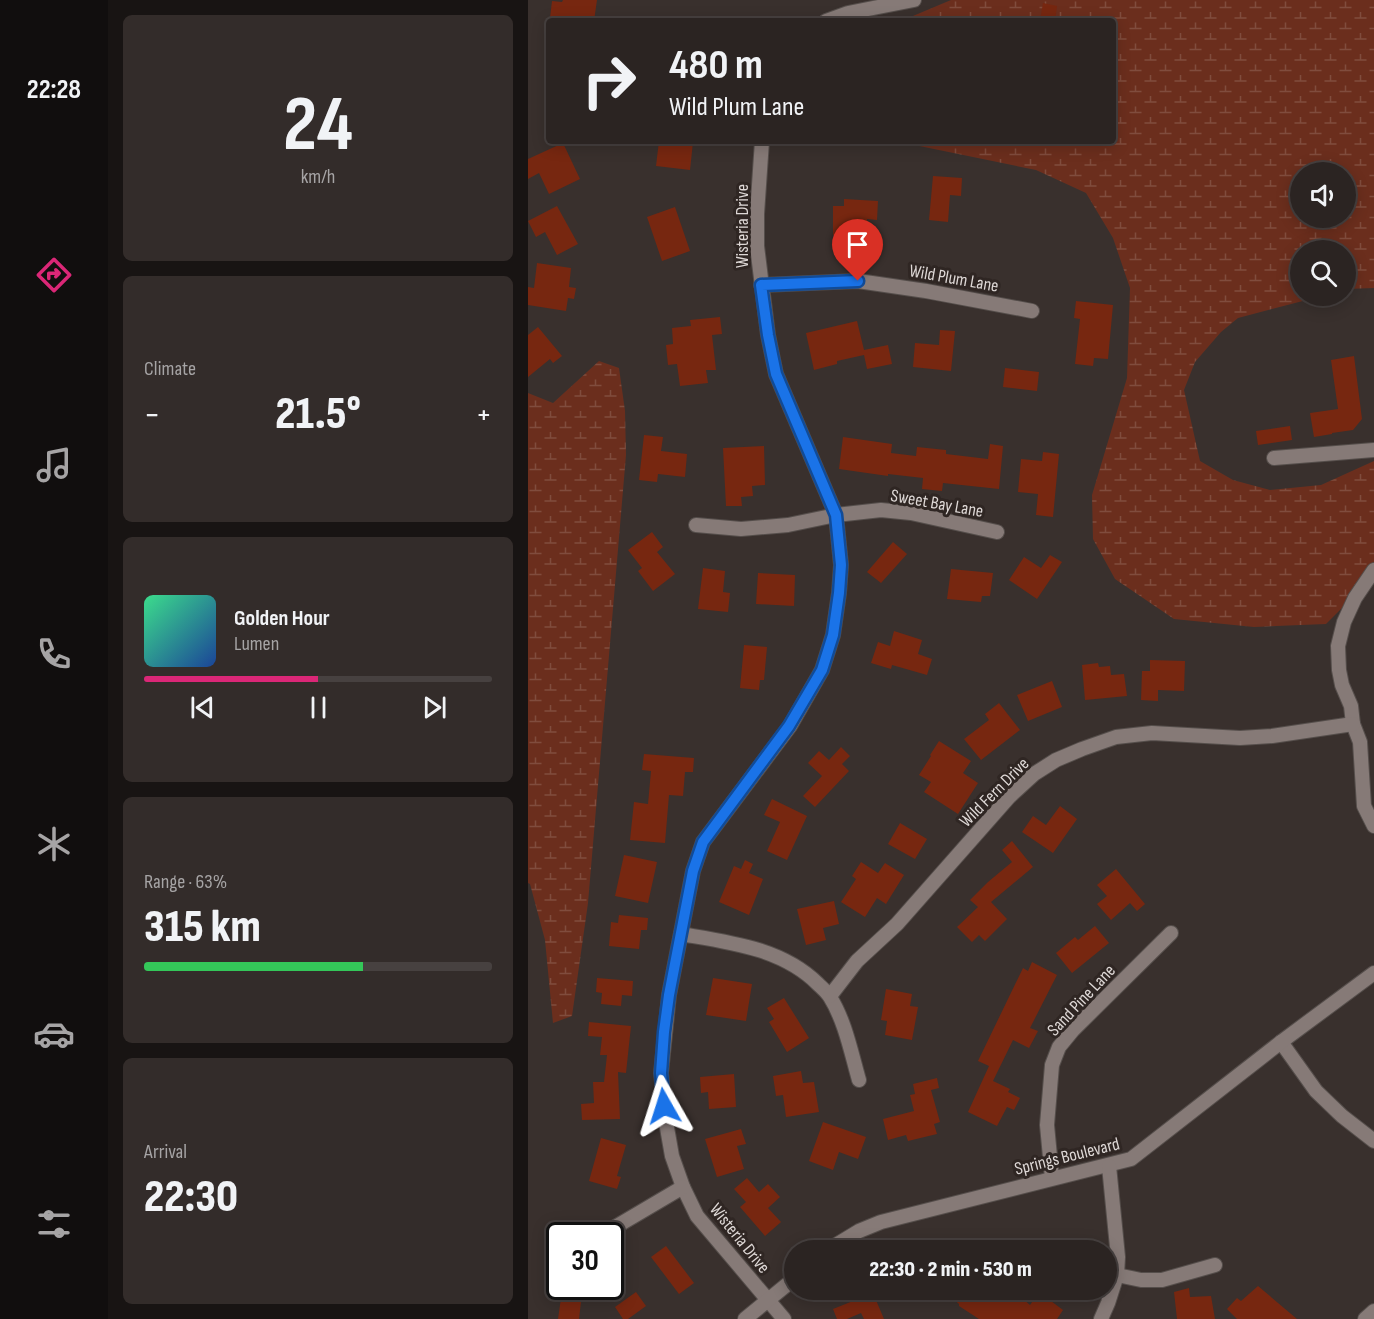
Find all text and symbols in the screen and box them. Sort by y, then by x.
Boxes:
text: 480 m [669,40,763,91]
icon: right [570,42,648,120]
text: 22:28 [27,74,81,106]
text: 24 [283,79,353,172]
text: Wild Plum Lane [669,91,804,123]
map controls [1290,162,1356,306]
button: sound [1290,162,1356,228]
text: km/h [301,165,335,189]
street label: Wisteria Drive [732,184,753,268]
pin [832,219,883,281]
icon: arrive [841,228,874,261]
button: search [1290,240,1356,306]
icon: directions [33,254,75,296]
street label: Wild Plum Lane [908,260,1000,297]
text: Climate [144,357,196,381]
text: 21.5° [275,387,361,442]
text: − [144,395,160,435]
text: + [476,395,492,435]
icon: music [33,444,75,486]
street label: Sweet Bay Lane [889,485,985,522]
text: Golden Hour [234,605,330,632]
text: Lumen [234,632,279,656]
icon: phone [33,633,75,675]
icon: previous [186,691,219,724]
icon: pause [302,691,335,724]
icon: next [418,691,451,724]
street label: Wild Fern Drive [955,753,1034,832]
icon: climate [33,823,75,865]
text: Range · 63% [144,870,227,894]
text: 315 km [144,900,261,955]
street label: Sand Pine Lane [1043,960,1120,1040]
icon: car [33,1013,75,1055]
position arrow [632,1074,696,1138]
street label: Springs Boulevard [1012,1133,1122,1180]
text: Arrival [144,1140,187,1164]
text: 22:30 [144,1170,238,1225]
street label: Wisteria Drive [705,1199,774,1278]
icon: filters [33,1203,75,1245]
speed limit sign: 30 [546,1222,624,1300]
text: 22:30 · 2 min · 530 m [869,1256,1032,1283]

